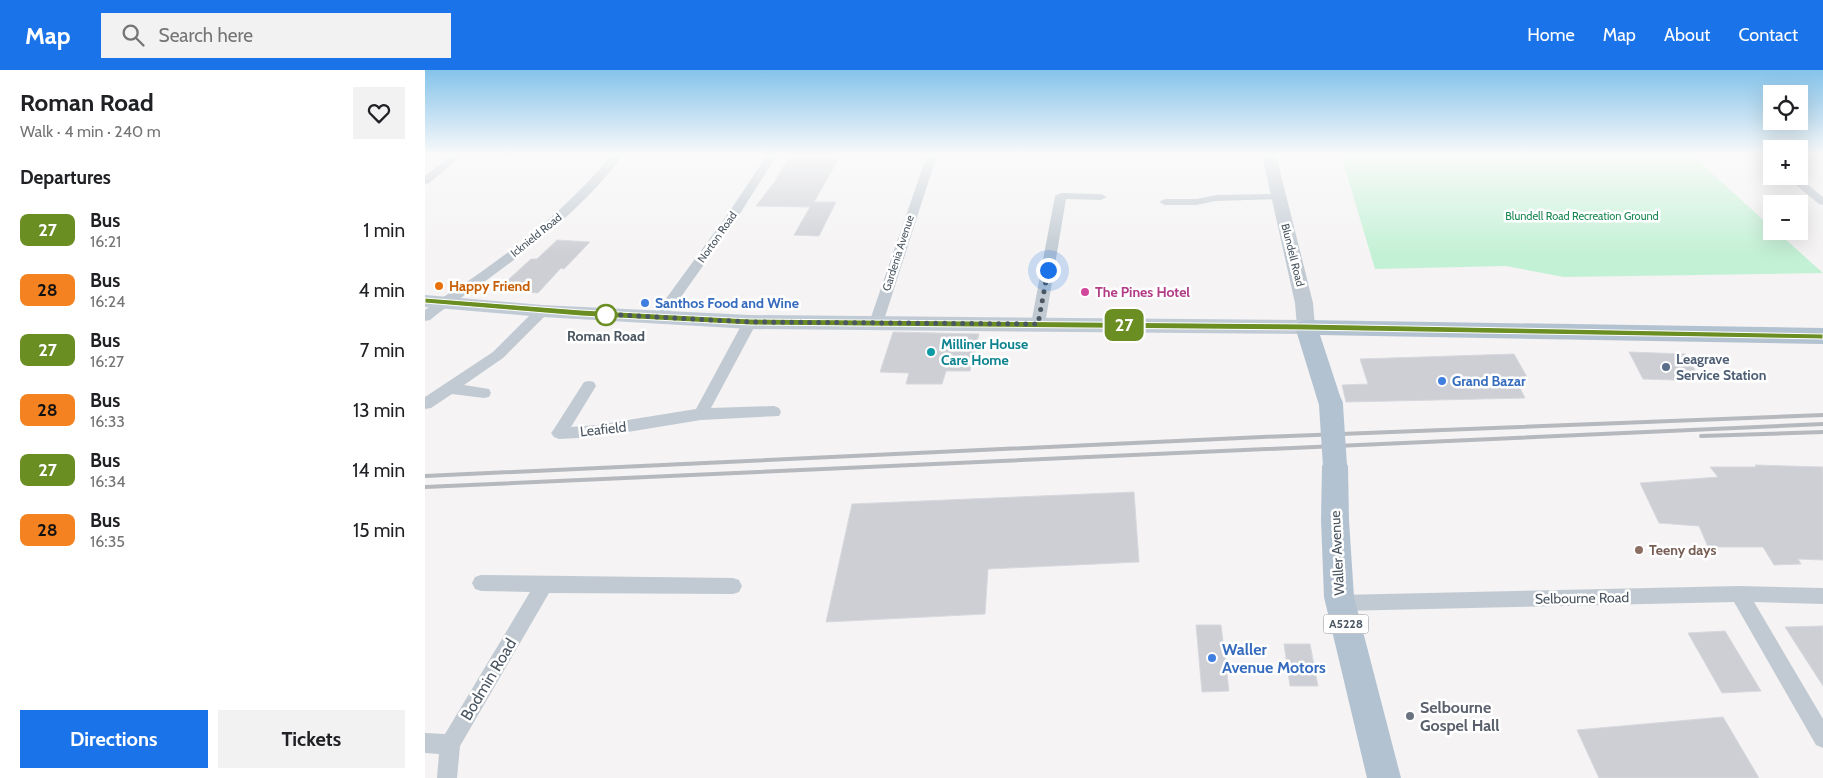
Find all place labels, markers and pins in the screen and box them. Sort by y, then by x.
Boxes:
place label: Happy Friend [449,277,530,295]
marker: Happy Friend [433,280,445,292]
place label: The Pines Hotel [1095,283,1190,301]
marker: The Pines Hotel [1079,286,1091,298]
place label: Santhos Food and Wine [655,294,799,312]
marker: Santhos Food and Wine [639,297,651,309]
marker: Roman Road [595,304,617,326]
place label: Roman Road [567,327,645,345]
place label: Milliner House Care Home [941,335,1028,369]
marker: Milliner House Care Home [925,346,937,358]
place label: Leagrave Service Station [1676,350,1766,384]
marker: Leagrave Service Station [1660,361,1672,373]
place label: Grand Bazar [1452,372,1526,390]
marker: Grand Bazar [1436,375,1448,387]
place label: Teeny days [1649,541,1716,559]
marker: Teeny days [1633,544,1645,556]
place label: Waller Avenue Motors [1222,640,1326,677]
marker: Waller Avenue Motors [1206,652,1218,664]
place label: Selbourne Gospel Hall [1420,698,1500,735]
marker: Selbourne Gospel Hall [1404,710,1416,722]

